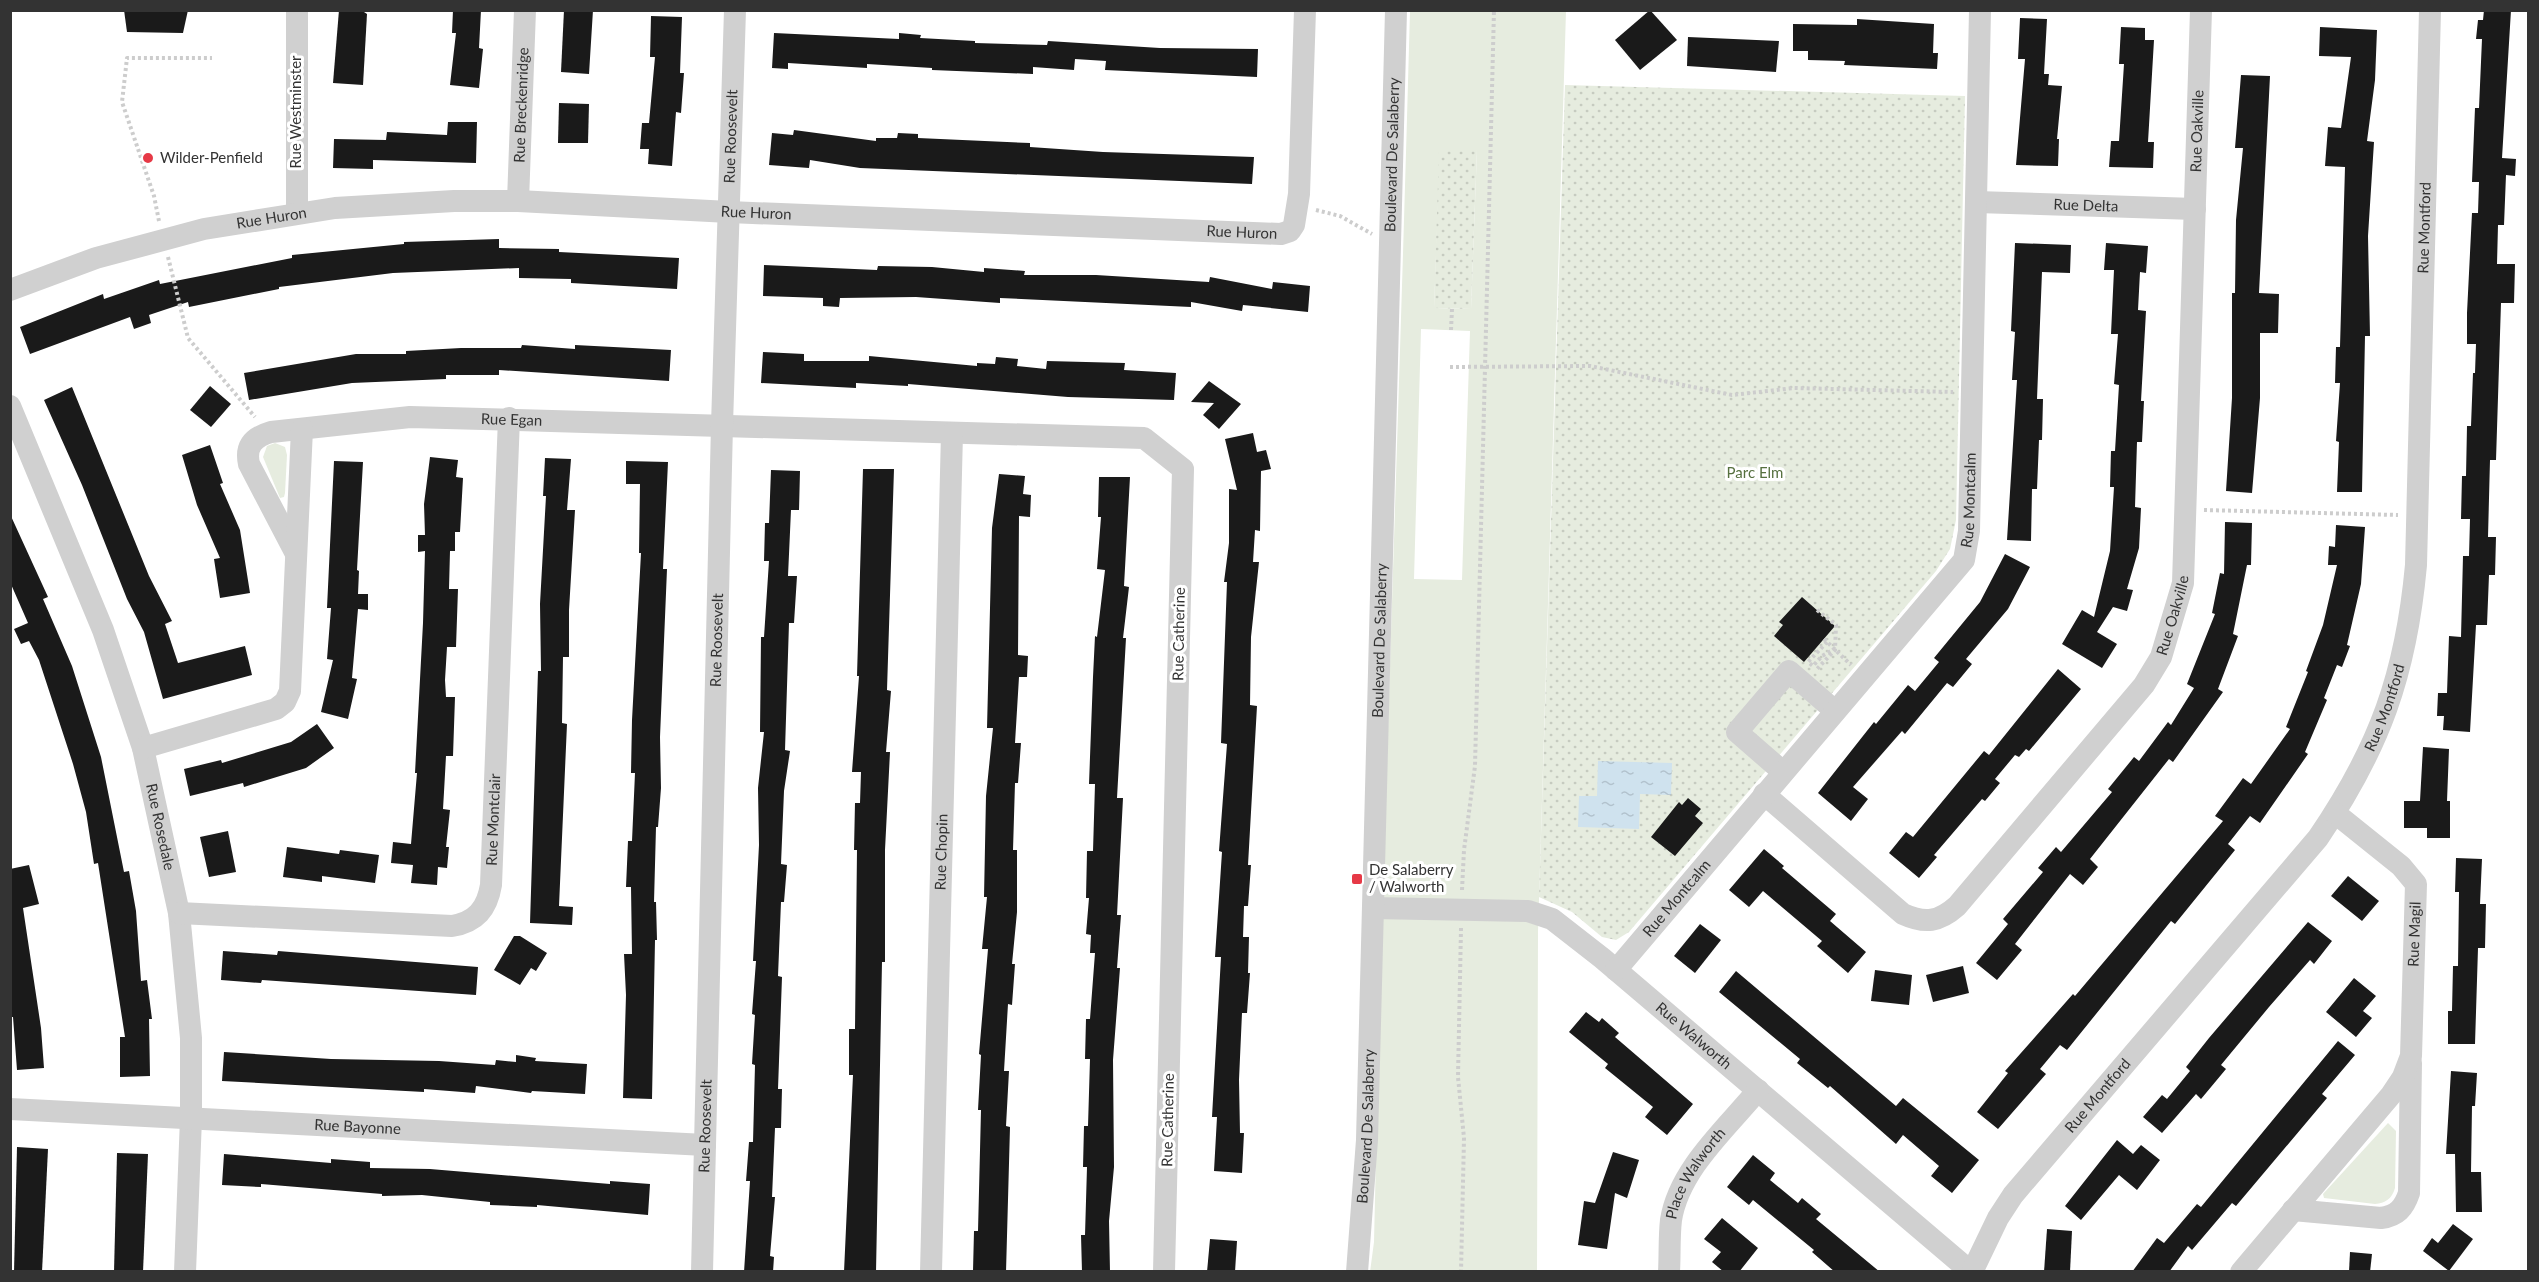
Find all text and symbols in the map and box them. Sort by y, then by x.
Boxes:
street label: Rue Breckenridge [509,47,532,163]
street label: Rue Westminster [286,55,304,169]
street label: Boulevard De Salaberry [1380,77,1402,232]
street label: Rue Roosevelt [720,89,741,184]
street label: Rue Oakville [2186,90,2206,173]
place label: Wilder-Penfield [160,148,263,166]
marker: Wilder-Penfield [141,151,155,165]
street label: Rue Montford [2413,182,2434,274]
street label: Rue Delta [2053,194,2119,215]
street label: Rue Huron [720,202,792,222]
street label: Rue Huron [235,203,308,232]
street label: Rue Huron [1206,221,1278,242]
street label: Rue Egan [481,409,543,429]
street label: Rue Montcalm [1956,452,1979,549]
park label: Parc Elm [1727,463,1783,481]
street label: Boulevard De Salaberry [1368,563,1390,718]
street label: Rue Oakville [2152,575,2191,657]
street label: Rue Catherine [1168,587,1188,681]
street label: Rue Roosevelt [706,592,726,687]
street label: Rue Montford [2360,662,2408,754]
street label: Rue Montclair [482,773,503,866]
street label: Rue Rosedale [143,782,179,872]
street label: Rue Chopin [931,814,950,891]
street label: Rue Montcalm [1638,855,1714,940]
place label: De Salaberry / Walworth [1369,860,1454,895]
marker: De Salaberry / Walworth [1350,872,1364,886]
street label: Rue Magil [2404,901,2423,967]
street label: Rue Walworth [1653,998,1736,1073]
street label: Boulevard De Salaberry [1352,1048,1377,1204]
street label: Rue Montford [2060,1054,2134,1136]
street label: Rue Catherine [1157,1073,1177,1167]
street label: Rue Roosevelt [694,1078,715,1173]
street label: Rue Bayonne [314,1115,401,1137]
street label: Place Walworth [1661,1124,1729,1221]

